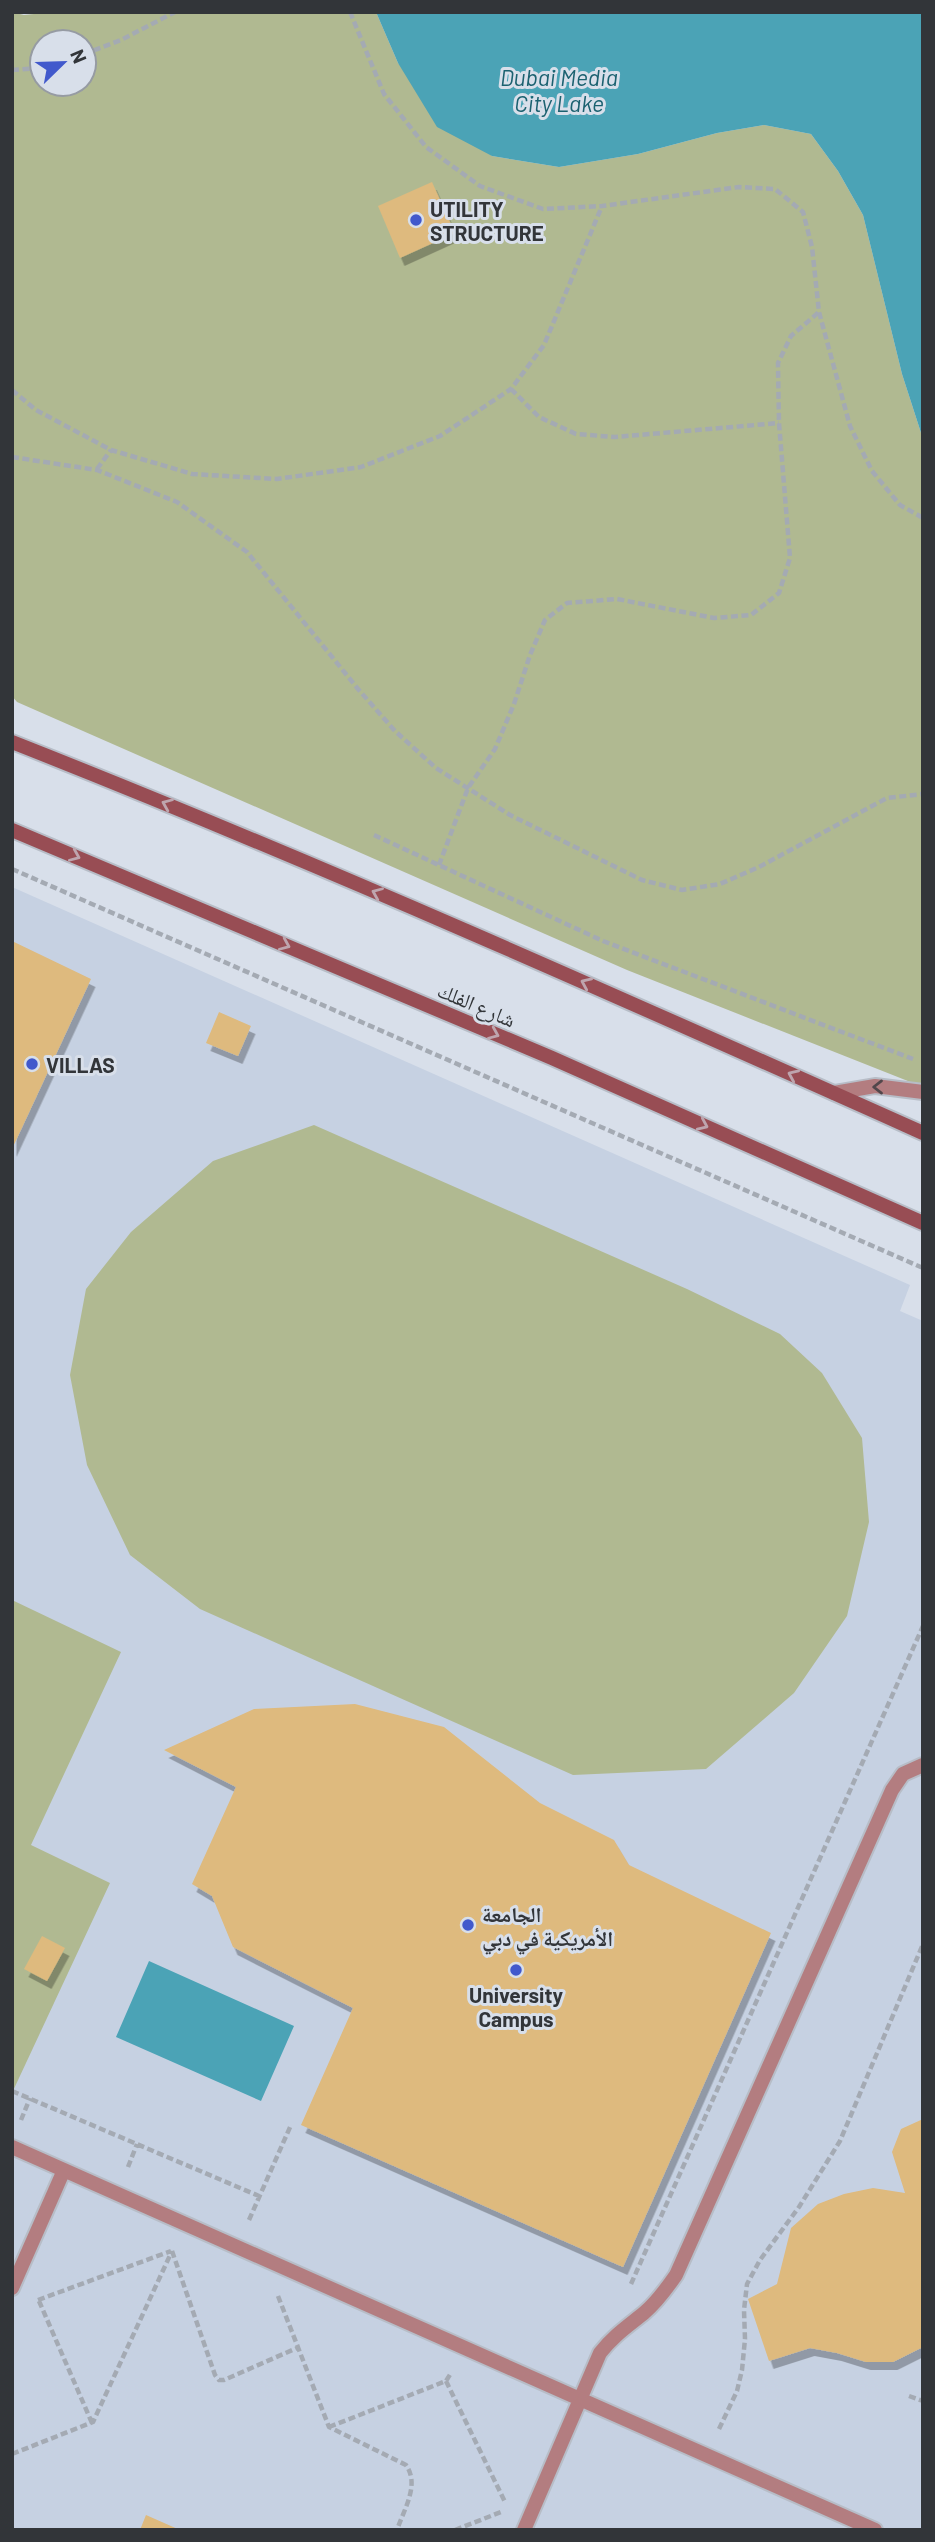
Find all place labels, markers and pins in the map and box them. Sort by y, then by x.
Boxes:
place label: UTILITY STRUCTURE [430,196,544,245]
marker: UTILITY STRUCTURE [408,212,424,228]
place label: VILLAS [46,1052,115,1077]
marker: VILLAS [24,1056,40,1072]
place label: الجامعة الأمريكية في دبي [482,1901,613,1955]
marker: الجامعة الأمريكية في دبي [460,1917,476,1933]
marker: University Campus [508,1962,524,1978]
place label: University Campus [469,1982,563,2031]

